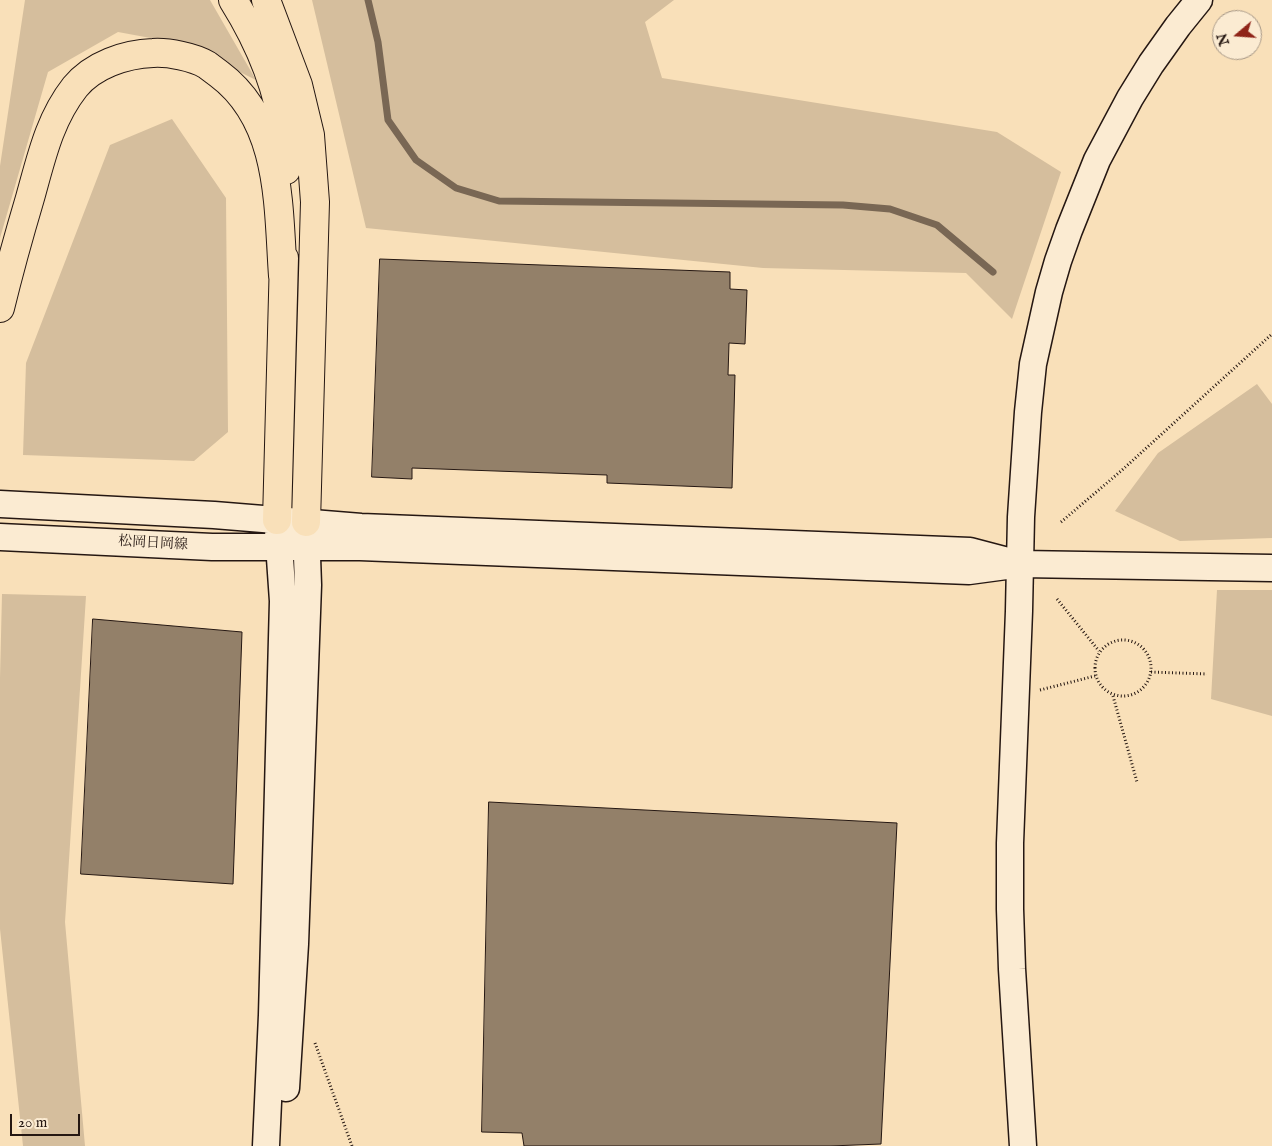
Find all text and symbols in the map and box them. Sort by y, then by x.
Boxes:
north arrow [1212,10,1262,60]
text: N [1213,31,1234,48]
street label: 松岡日岡線 [118,534,188,554]
scale bar [12,1104,82,1136]
text: 20 m [18,1113,47,1132]

